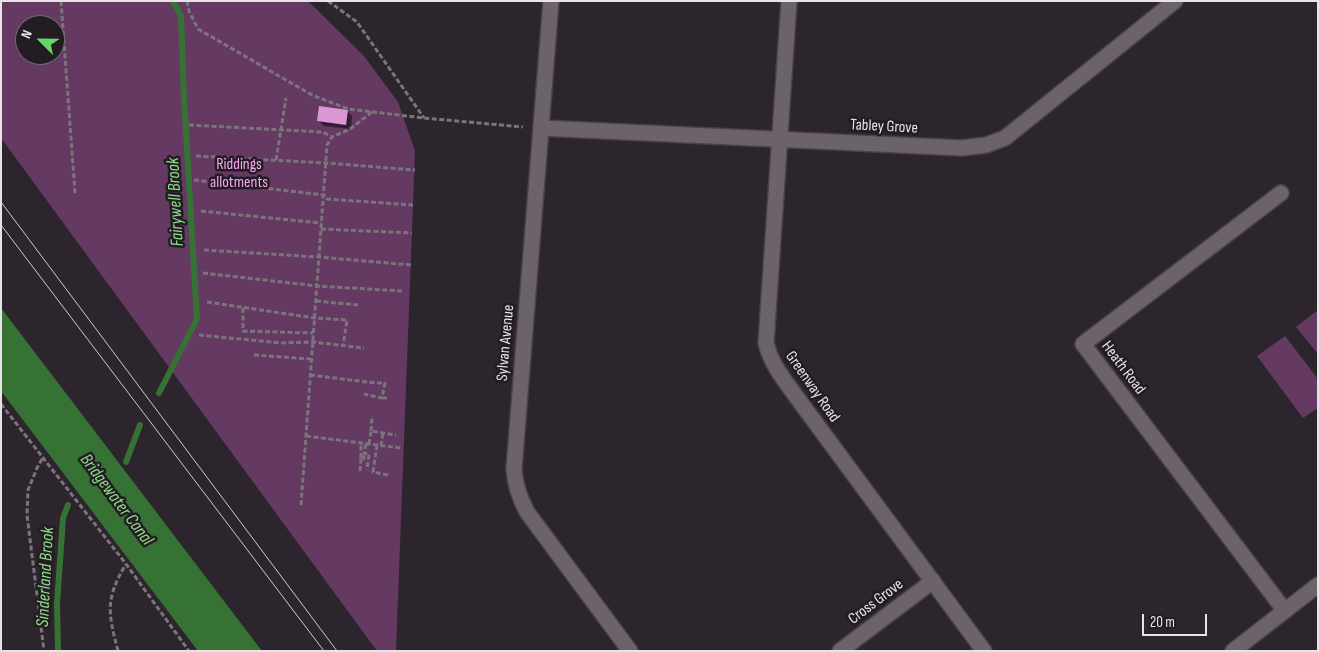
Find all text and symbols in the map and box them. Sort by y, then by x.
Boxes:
north arrow [15,15,65,65]
text: N [17,28,36,41]
street label: Tabley Grove [850,116,918,138]
park label: Riddings allotments [210,155,268,193]
water label: Fairywell Brook [163,157,189,247]
street label: Sylvan Avenue [493,304,519,382]
street label: Heath Road [1097,338,1149,398]
street label: Greenway Road [781,348,843,426]
water label: Bridgewater Canal [75,450,157,550]
water label: Sinderland Brook [33,526,59,628]
street label: Cross Grove [845,575,907,629]
scale bar [1144,604,1209,636]
text: 20 m [1150,613,1175,632]

